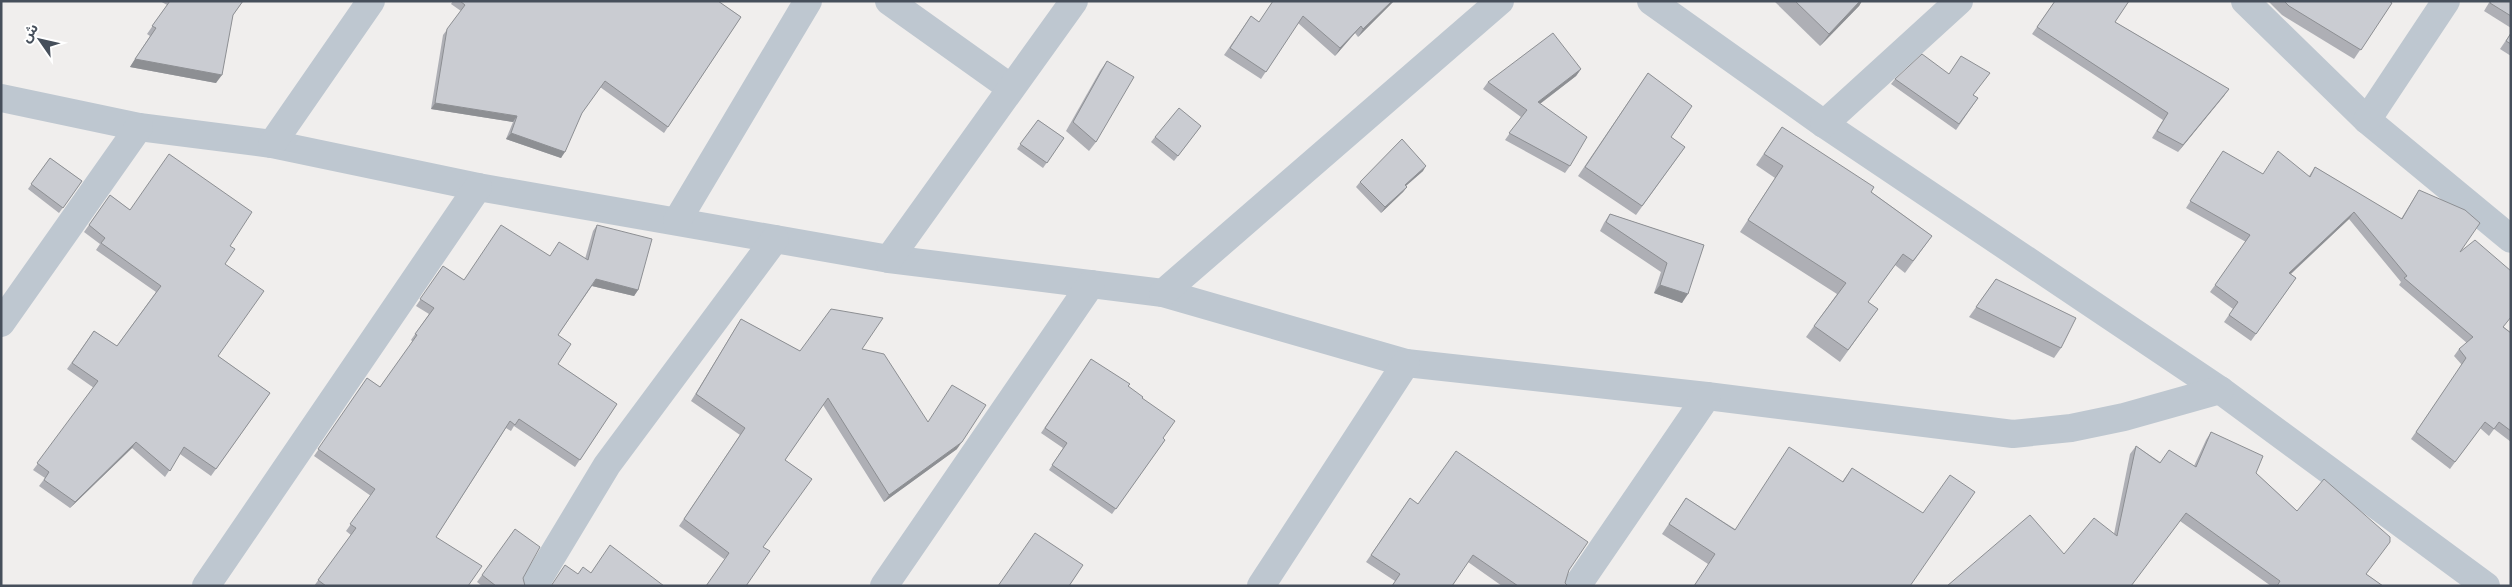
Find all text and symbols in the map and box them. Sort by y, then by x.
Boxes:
north arrow [15,15,65,65]
text: ش [16,19,42,46]

